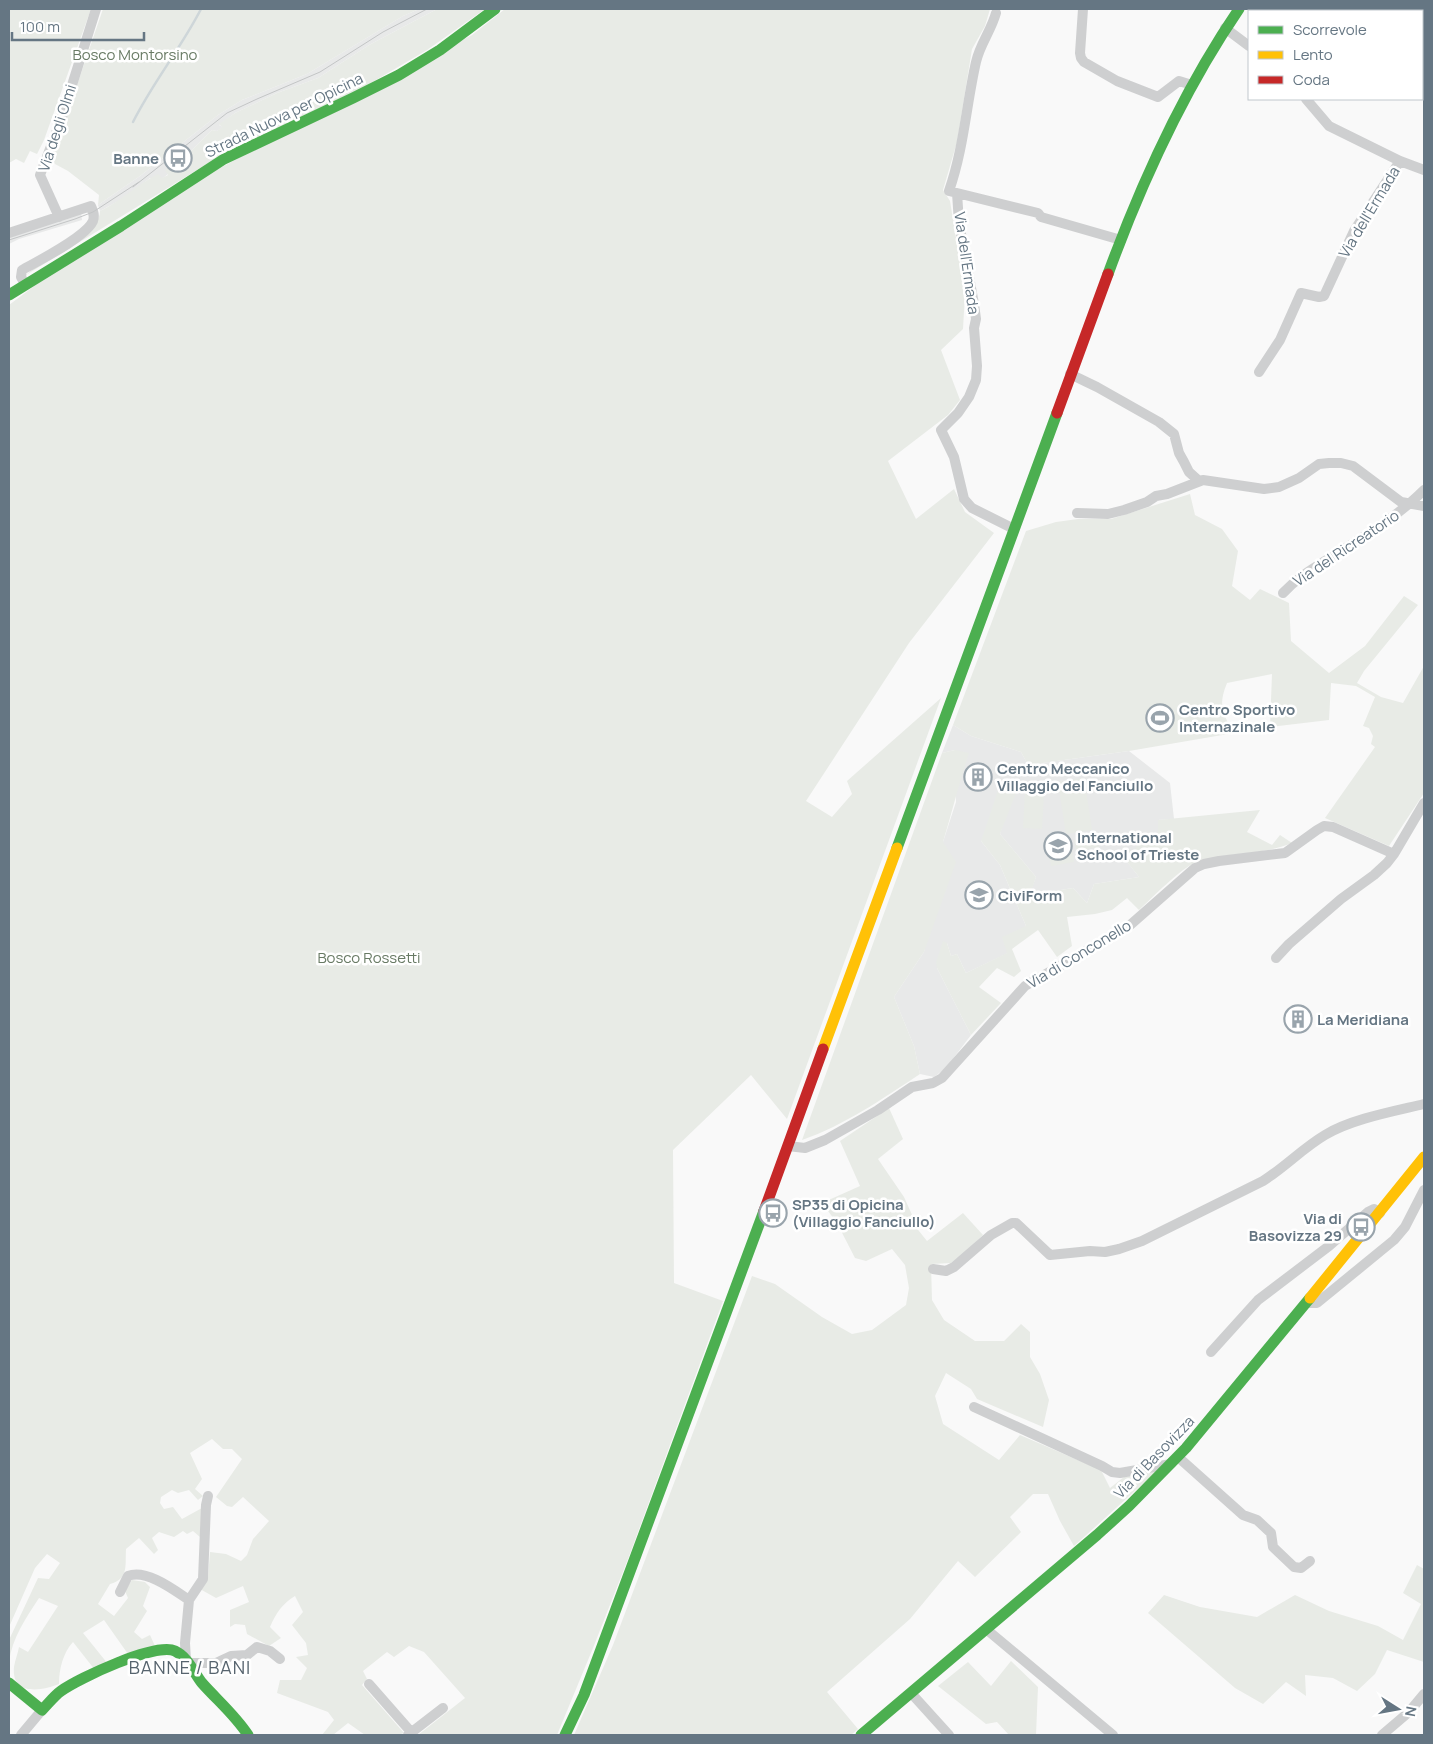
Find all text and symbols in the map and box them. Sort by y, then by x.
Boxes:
scale bar [12,10,145,42]
legend [1248,10,1423,100]
text: 100 m [20,16,60,37]
text: Scorrevole [1293,19,1367,40]
park label: Bosco Montorsino [72,44,198,65]
text: Lento [1293,44,1333,65]
street label: Strada Nuova per Opicina [202,68,366,162]
text: Coda [1293,69,1330,90]
street label: Via degli Olmi [33,82,81,174]
bus stop icon: Banne [163,143,193,173]
place label: Banne [113,148,159,169]
street label: Via dell'Ermada [1333,162,1405,262]
street label: Via dell'Ermada [949,210,985,316]
street label: Via del Ricreatorio [1289,505,1403,591]
place label: Centro Sportivo Internazinale [1179,699,1295,737]
sports icon: Centro Sportivo Internazinale [1145,703,1175,733]
place label: Centro Meccanico Villaggio del Fanciullo [997,758,1153,796]
building icon: Centro Meccanico Villaggio del Fanciullo [963,762,993,792]
place label: International School of Trieste [1077,827,1199,865]
school or university icon: International School of Trieste [1043,831,1073,861]
school or university icon: CiviForm [964,880,994,910]
place label: CiviForm [998,885,1062,906]
street label: Via di Conconello [1023,915,1135,993]
park label: Bosco Rossetti [317,947,421,968]
building icon: La Meridiana [1283,1004,1313,1034]
place label: La Meridiana [1317,1009,1409,1030]
place label: SP35 di Opicina (Villaggio Fanciullo) [792,1194,936,1232]
bus stop icon: SP35 di Opicina (Villaggio Fanciullo) [758,1198,788,1228]
place label: Via di Basovizza 29 [1249,1208,1342,1246]
bus stop icon: Via di Basovizza 29 [1346,1212,1376,1242]
street label: Via di Basovizza [1109,1411,1199,1503]
district label: BANNE / BANI [129,1655,251,1679]
north arrow [1373,1684,1423,1734]
text: N [1401,1705,1422,1718]

